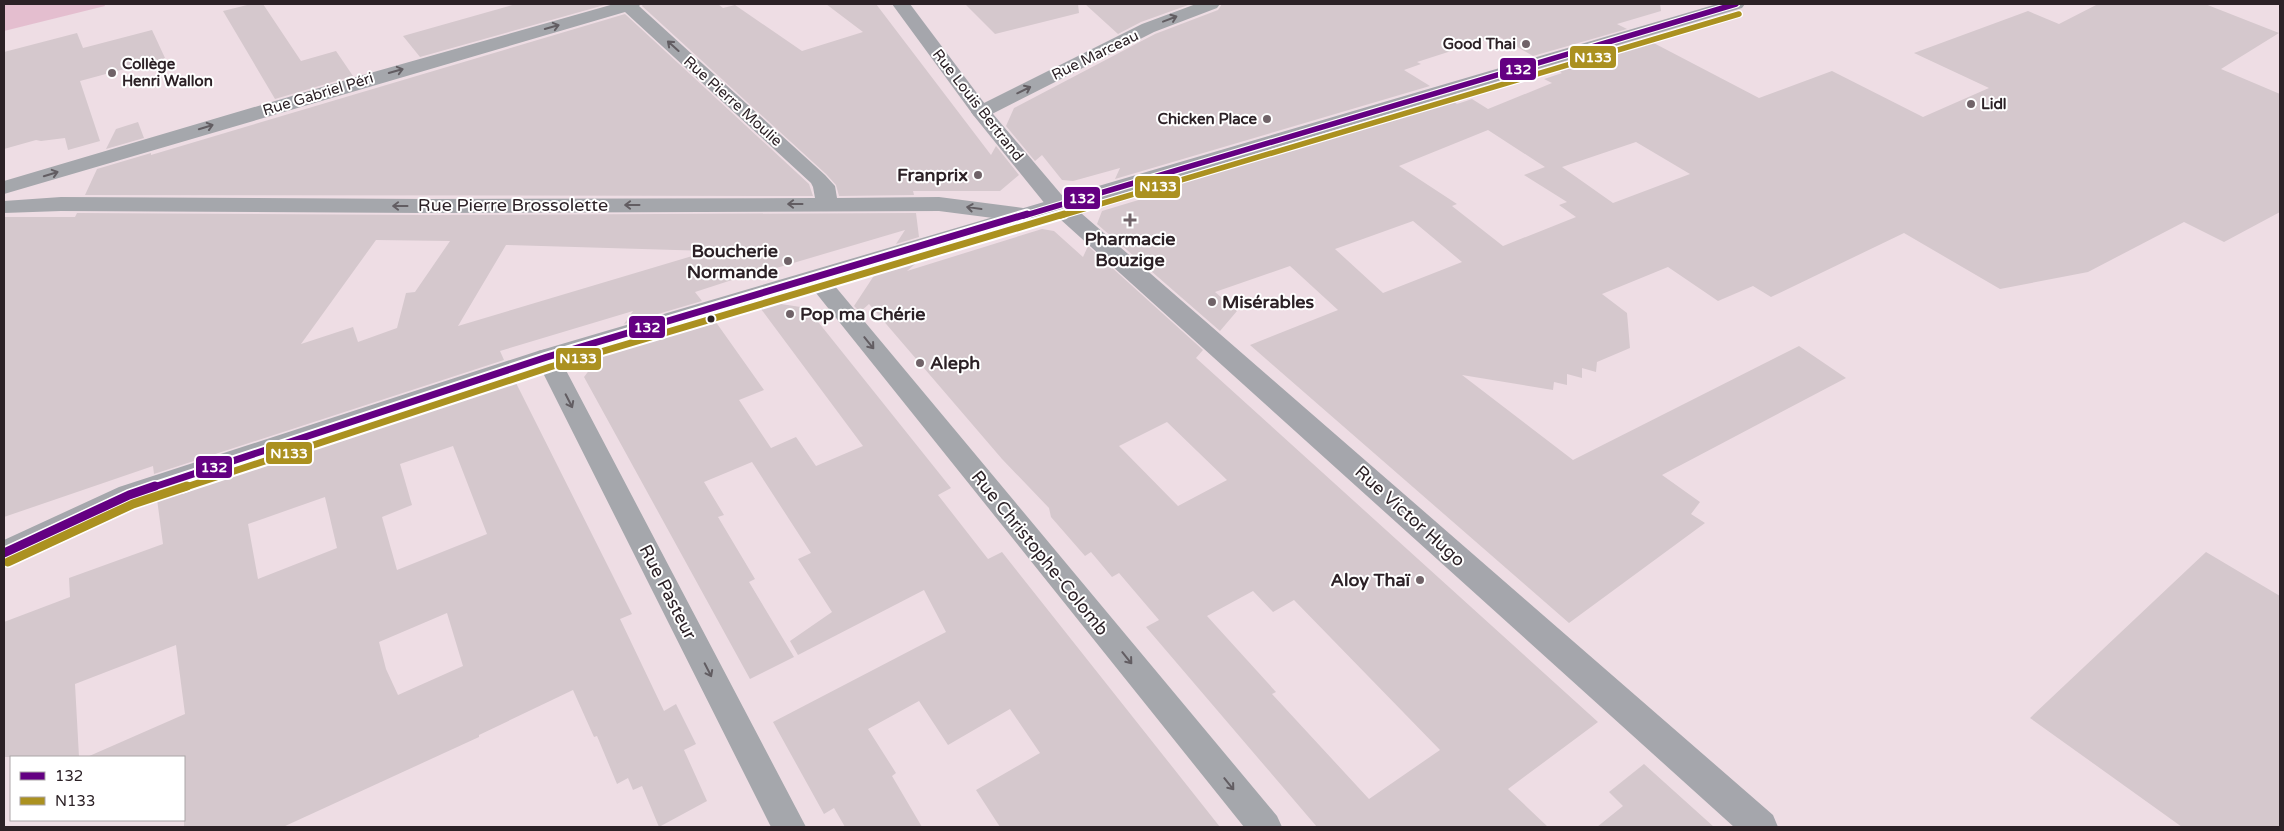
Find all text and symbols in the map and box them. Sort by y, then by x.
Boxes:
one-way arrow [1162,14,1178,23]
one-way arrow [543,21,559,31]
street label: Rue Marceau [1049,26,1141,84]
place label: Good Thai [1443,35,1516,53]
marker: Good Thai [1520,38,1532,50]
one-way arrow [666,40,679,52]
street label: Rue Louis Bertrand [929,45,1027,165]
line badge: N133 [1569,45,1617,69]
text: N133 [1574,49,1612,66]
street label: Rue Pierre Moulie [680,52,786,150]
place label: Collège Henri Wallon [122,55,213,90]
line badge: 132 [1499,57,1537,81]
text: 132 [1505,61,1531,78]
one-way arrow [387,66,403,76]
marker: Collège Henri Wallon [106,67,118,79]
street label: Rue Gabriel Péri [260,69,376,119]
one-way arrow [1016,85,1031,94]
place label: Lidl [1981,95,2007,113]
marker: Lidl [1965,98,1977,110]
place label: Chicken Place [1158,110,1258,128]
marker: Chicken Place [1261,113,1273,125]
one-way arrow [198,122,214,132]
place label: Franprix [897,164,968,186]
one-way arrow [42,168,58,178]
marker: Franprix [972,169,984,181]
line badge: N133 [1134,175,1181,199]
text: N133 [1139,178,1177,195]
line badge: 132 [1063,186,1101,210]
text: 132 [1069,190,1095,207]
street label: Rue Pierre Brossolette [418,194,608,216]
one-way arrow [787,199,803,209]
one-way arrow [624,200,640,210]
one-way arrow [392,201,408,211]
one-way arrow [967,203,983,213]
marker: Pharmacie Bouzige [1124,214,1136,226]
place label: Pharmacie Bouzige [1085,228,1175,271]
place label: Boucherie Normande [687,240,778,283]
marker: Boucherie Normande [782,255,794,267]
place label: Misérables [1222,291,1315,313]
marker: Misérables [1206,296,1218,308]
place label: Pop ma Chérie [800,303,925,325]
marker: Pop ma Chérie [784,308,796,320]
unlabelled marker [706,314,716,324]
line badge: 132 [628,315,666,339]
text: 132 [634,319,660,336]
one-way arrow [863,336,874,349]
line badge: N133 [555,347,602,371]
text: N133 [559,350,597,367]
place label: Aleph [930,352,980,374]
marker: Aleph [914,357,926,369]
one-way arrow [564,393,574,408]
line badge: N133 [265,441,313,465]
text: N133 [270,445,308,462]
line badge: 132 [195,455,233,479]
text: 132 [201,459,227,476]
street label: Rue Victor Hugo [1350,461,1470,571]
street label: Rue Christophe-Colomb [967,466,1113,640]
street label: Rue Pasteur [635,541,701,643]
place label: Aloy Thaï [1331,569,1412,591]
marker: Aloy Thaï [1414,574,1426,586]
one-way arrow [1121,651,1132,664]
one-way arrow [703,662,713,677]
legend [10,756,185,821]
text: 132 [55,767,83,785]
one-way arrow [1224,777,1235,790]
text: N133 [55,792,95,810]

